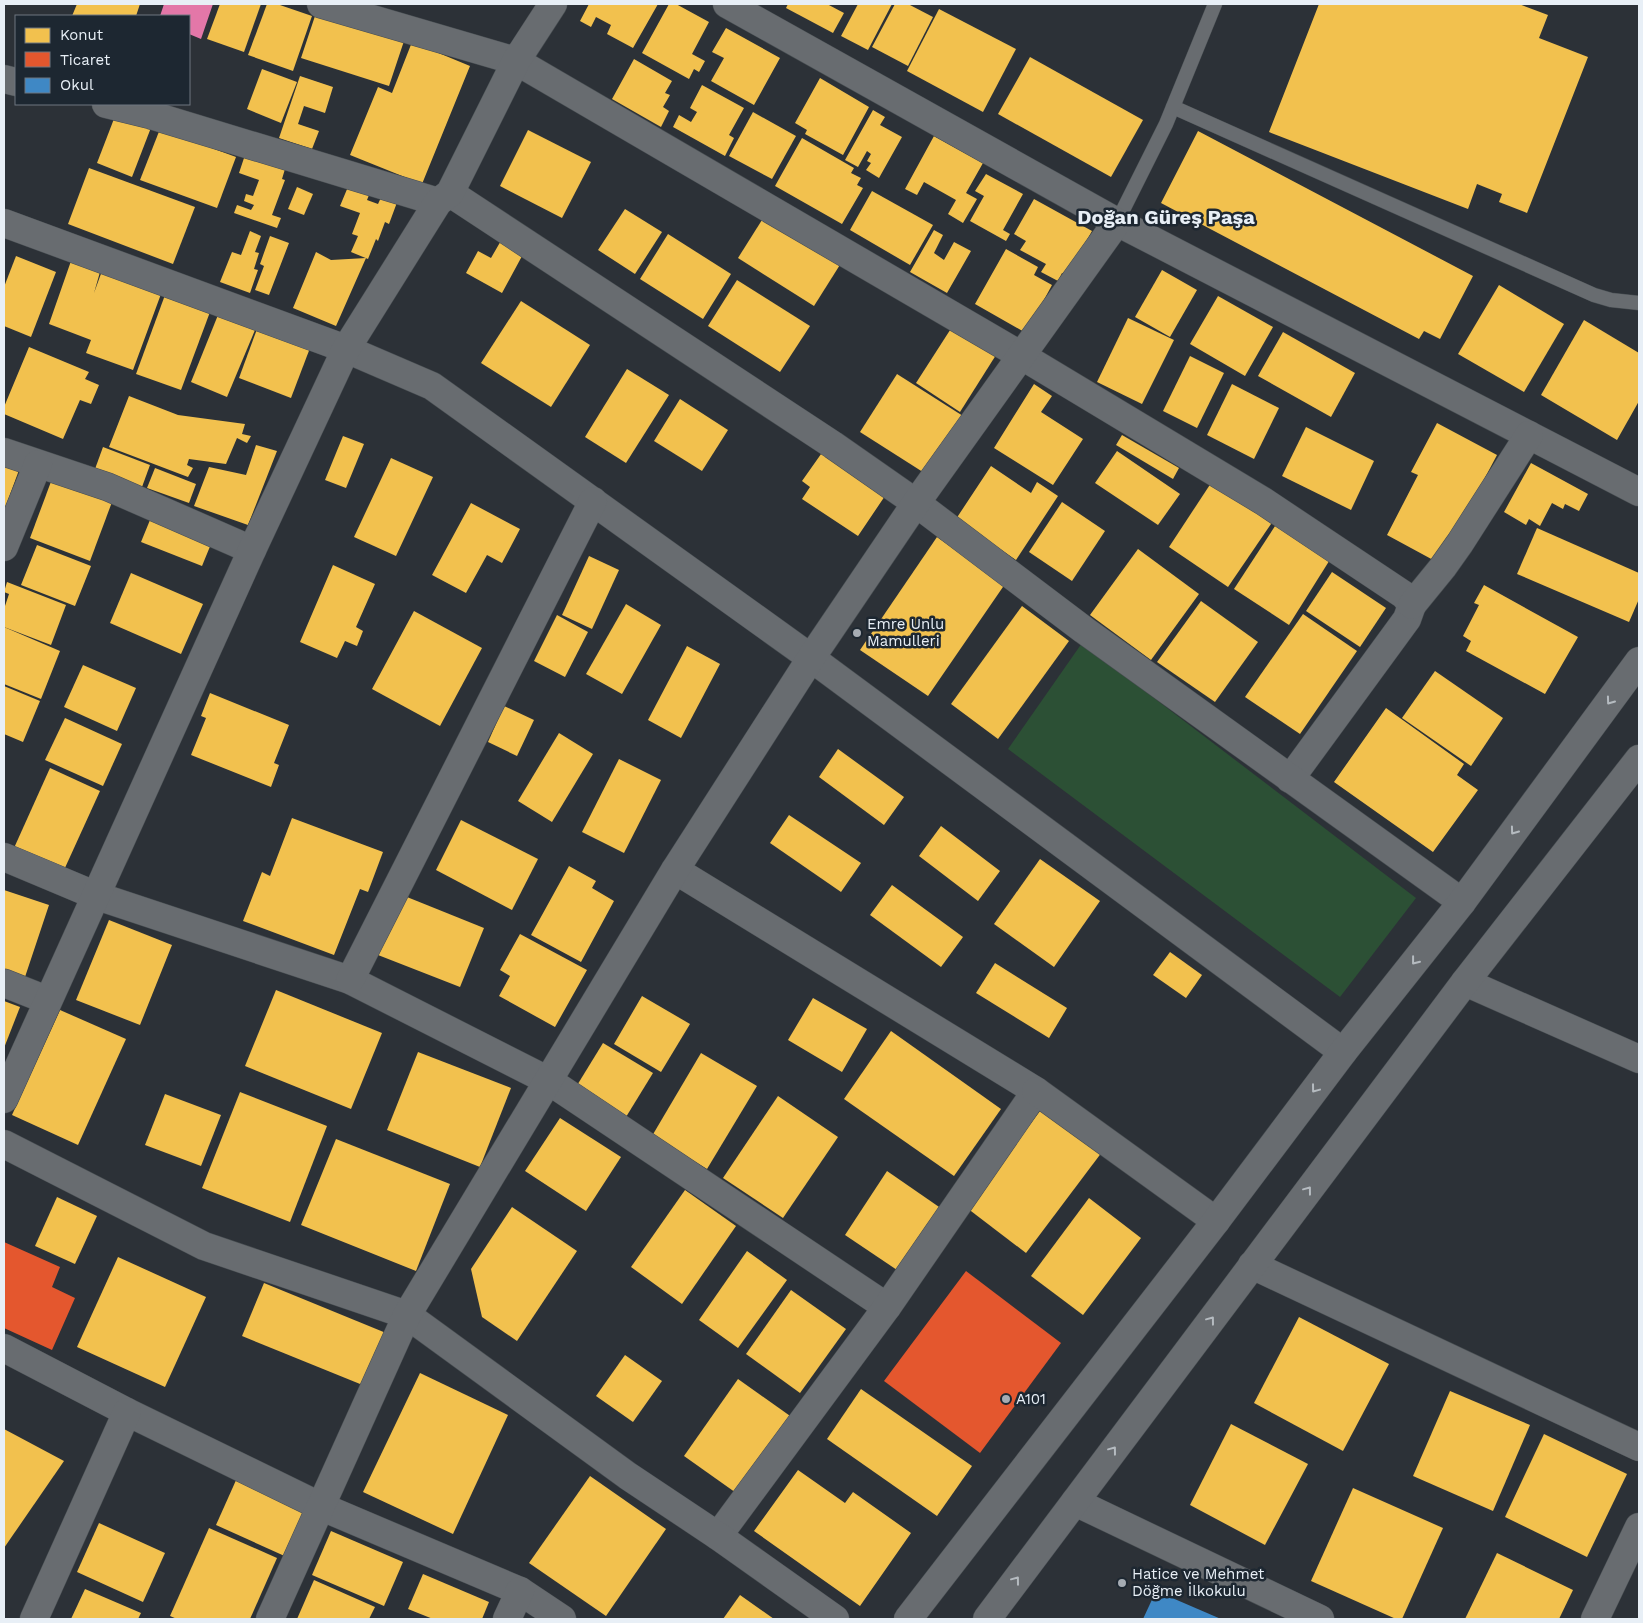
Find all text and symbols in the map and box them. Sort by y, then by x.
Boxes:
legend [15,15,190,105]
text: Konut [60,26,104,44]
text: Ticaret [60,51,111,69]
text: Okul [60,76,94,94]
district label: Doğan Güreş Paşa [1077,205,1255,229]
place label: Emre Unlu Mamulleri [867,615,944,650]
marker: Emre Unlu Mamulleri [851,627,863,639]
one-way arrow [1608,695,1616,704]
one-way arrow [1511,826,1520,835]
one-way arrow [1413,955,1421,964]
one-way arrow [1313,1083,1321,1092]
one-way arrow [1303,1187,1311,1196]
one-way arrow [1205,1317,1213,1326]
place label: A101 [1016,1390,1046,1408]
marker: A101 [1000,1393,1012,1405]
one-way arrow [1108,1447,1116,1456]
place label: Hatice ve Mehmet Döğme İlkokulu [1132,1565,1265,1600]
one-way arrow [1010,1576,1019,1586]
marker: Hatice ve Mehmet Döğme İlkokulu [1116,1577,1128,1589]

